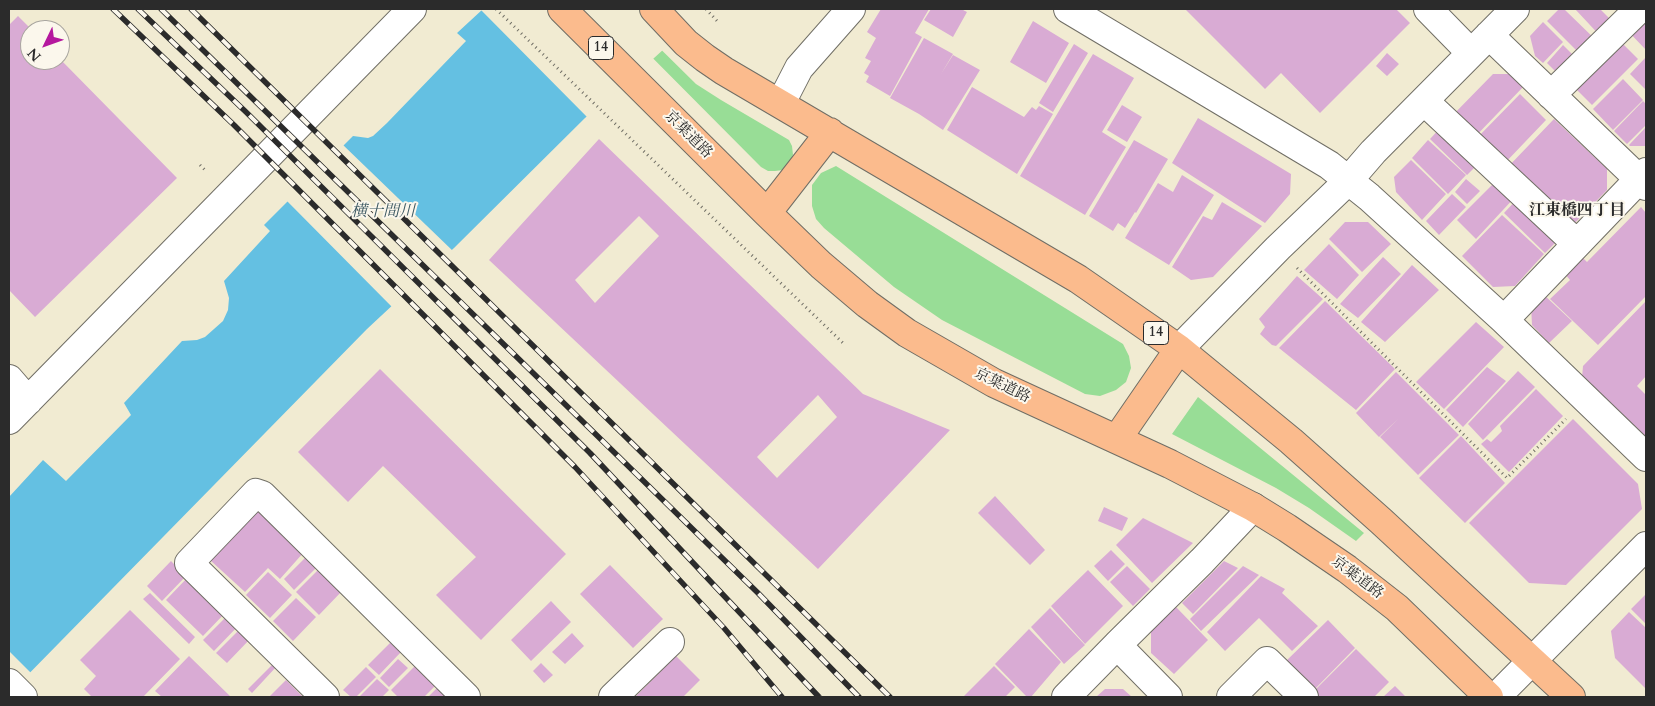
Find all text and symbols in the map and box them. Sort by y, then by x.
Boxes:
north arrow [20,20,70,70]
road number: 14 [588,36,614,59]
text: N [23,44,45,66]
street label: 京葉道路 [660,107,716,163]
district label: 江東橋四丁目 [1529,201,1625,221]
water label: 横十間川 [351,202,415,222]
road number: 14 [1144,322,1168,344]
street label: 京葉道路 [971,365,1033,407]
street label: 京葉道路 [1328,553,1386,603]

